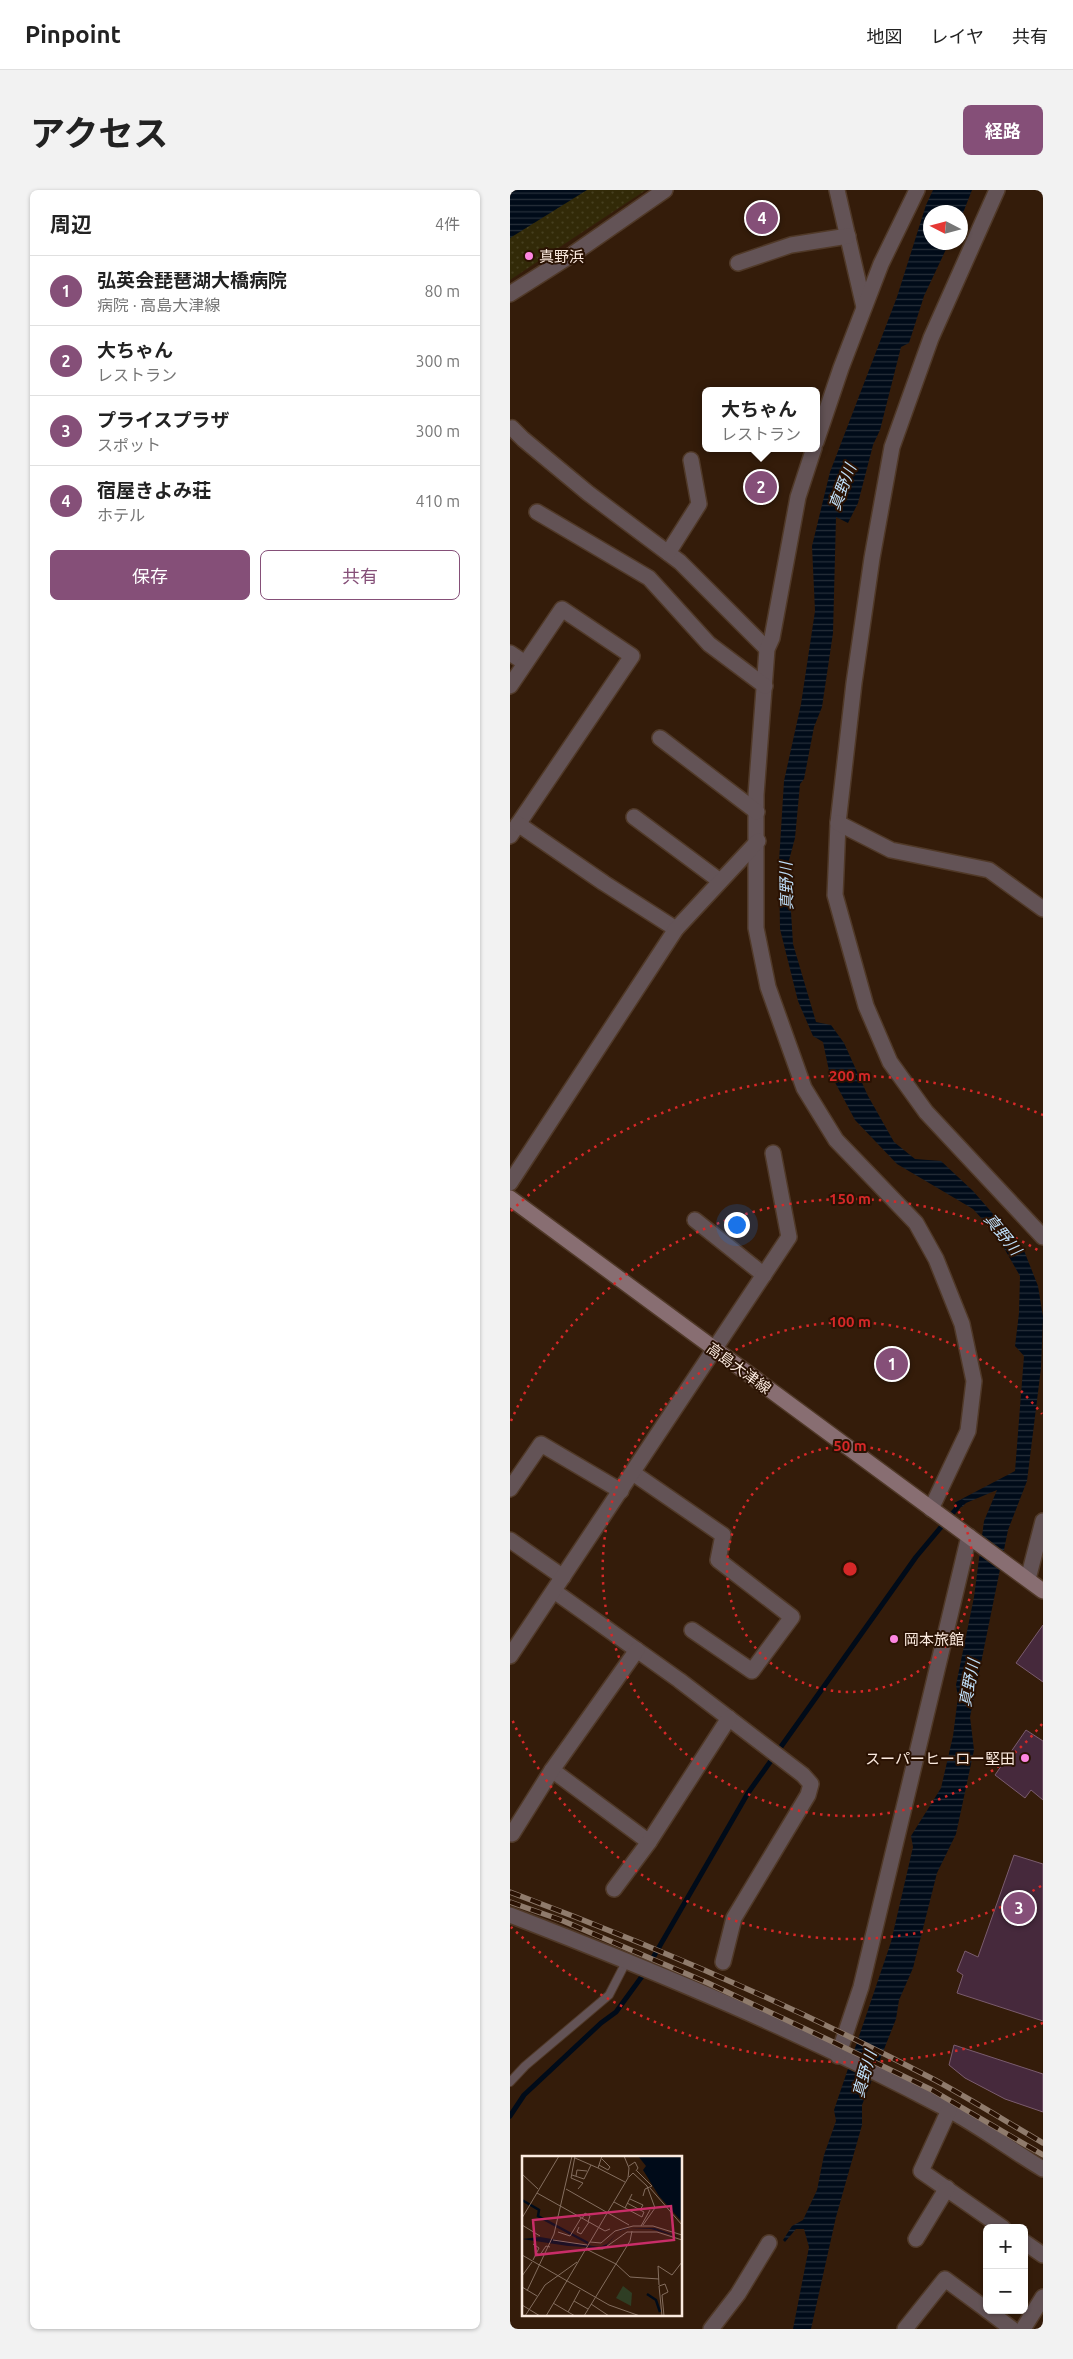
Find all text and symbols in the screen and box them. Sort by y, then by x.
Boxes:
text: Pinpoint [25,21,121,48]
text: 地図 [867,26,903,46]
text: レイヤ [931,26,984,46]
text: 共有 [1012,26,1048,46]
button: 経路 [963,105,1043,155]
text: アクセス [30,113,168,153]
pin: 4 [746,199,778,237]
north arrow [923,205,968,250]
text: 周辺 [50,212,92,236]
text: 4件 [435,215,460,233]
place label: 真野浜 [539,248,584,265]
marker: 真野浜 [523,250,535,262]
text: 弘英会琵琶湖大橋病院 [97,269,287,291]
text: 1 [61,282,71,300]
text: 80 m [424,282,460,300]
text: 病院 · 高島大津線 [97,296,220,314]
text: 大ちゃん [97,339,173,361]
text: 2 [61,352,71,370]
text: 300 m [415,352,460,370]
text: レストラン [97,366,177,384]
popup [702,387,820,452]
text: 大ちゃん [721,398,797,420]
text: プライスプラザ [97,409,229,431]
text: 3 [61,422,71,440]
text: 300 m [415,422,460,440]
text: レストラン [721,425,801,443]
text: スポット [97,436,161,454]
water label: 真野川 [825,460,860,513]
pin: 2 [745,468,777,506]
text: 宿屋きよみ荘 [97,479,211,501]
text: 4 [61,492,71,510]
text: 410 m [415,492,460,510]
text: ホテル [97,506,145,524]
button: 保存 [50,550,250,600]
button: 共有 [260,550,460,600]
water label: 真野川 [777,860,795,910]
text: 200 m [829,1067,871,1084]
text: 150 m [829,1190,871,1207]
water label: 真野川 [981,1210,1026,1260]
your location [724,1212,750,1238]
text: 100 m [829,1313,871,1330]
street label: 高島大津線 [704,1339,774,1397]
pin: 1 [876,1345,908,1383]
text: 50 m [833,1437,867,1454]
centre of rings [841,1560,859,1578]
place label: 岡本旅館 [904,1631,964,1648]
marker: 岡本旅館 [888,1633,900,1645]
water label: 真野川 [956,1656,983,1708]
place label: スーパーヒーロー堅田 [865,1750,1015,1767]
marker: スーパーヒーロー堅田 [1019,1752,1031,1764]
pin: 3 [1003,1889,1035,1927]
water label: 真野川 [849,2047,880,2100]
inset map [522,2156,682,2316]
map controls [983,2224,1028,2314]
button: + [983,2224,1028,2269]
button: − [983,2269,1028,2314]

